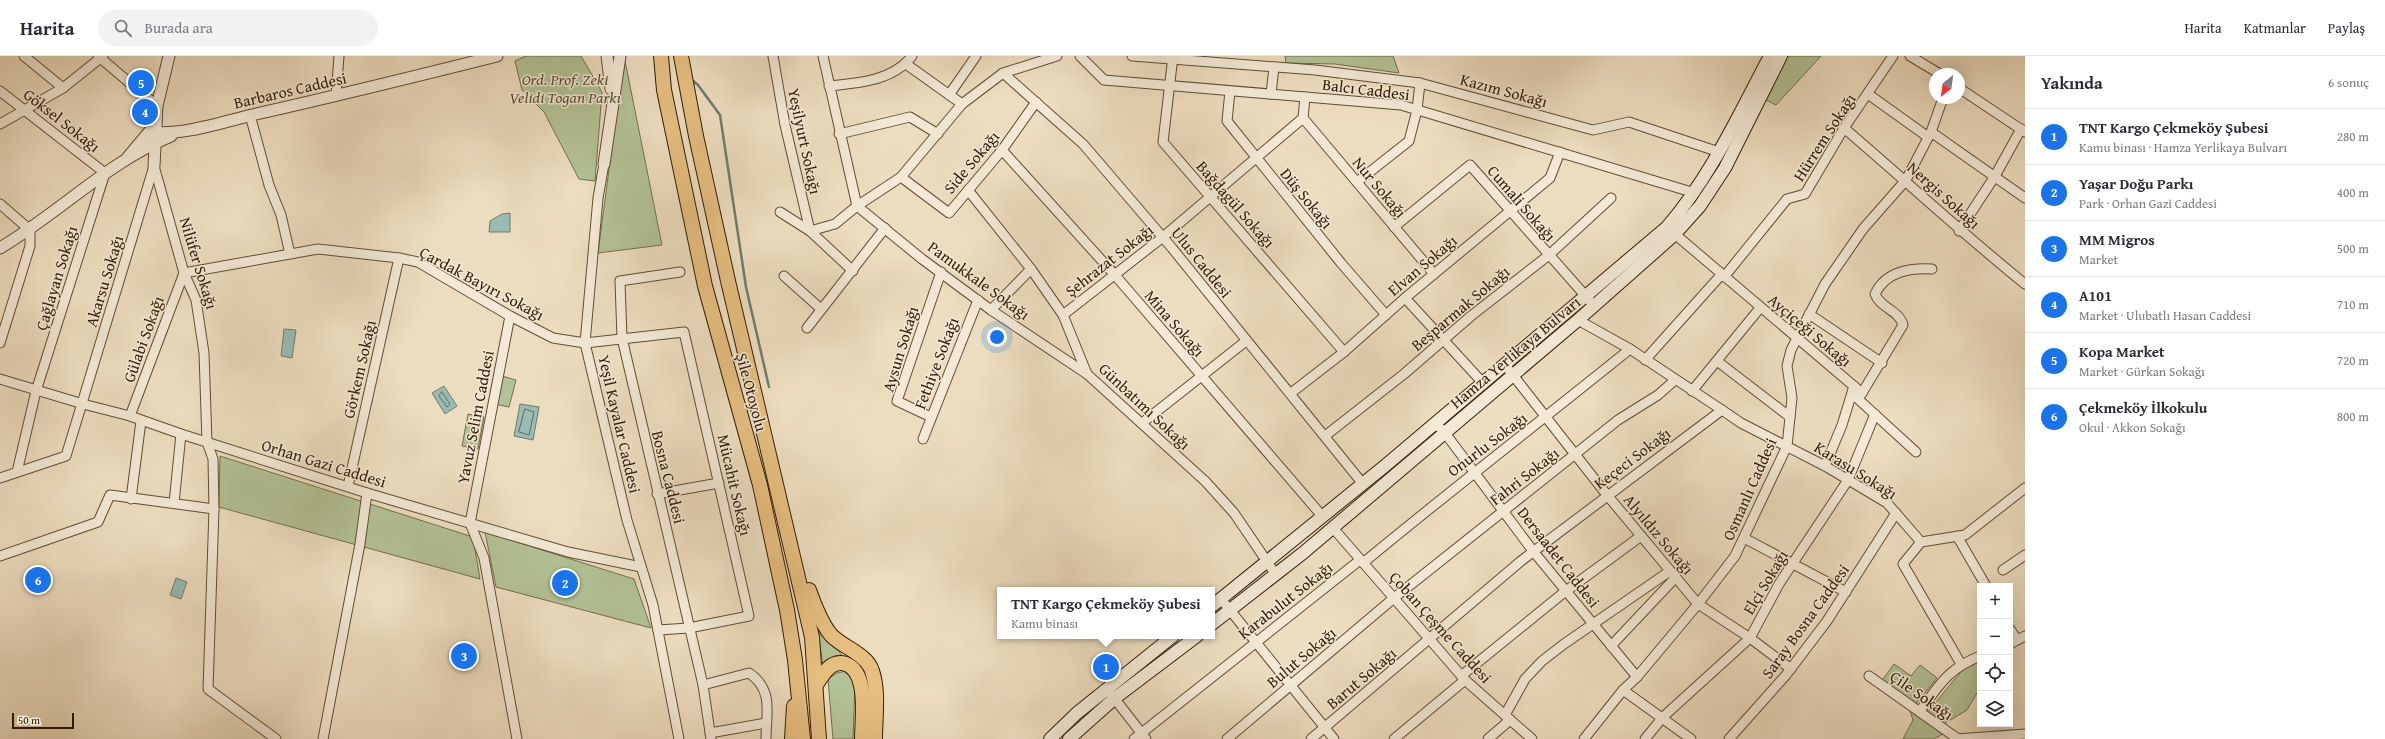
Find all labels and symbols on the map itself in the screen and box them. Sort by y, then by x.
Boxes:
street label: Barbaros Caddesi [231,65,349,115]
park label: Ord. Prof. Zeki Velidi Togan Parkı [509,67,621,109]
street label: Kazım Sokağı [1458,67,1551,113]
pin: 5 [128,68,154,98]
north arrow [1929,68,1965,104]
street label: Balcı Caddesi [1321,72,1412,106]
street label: Göksel Sokağı [18,82,106,158]
street label: Yeşilyurt Sokağı [782,86,828,197]
street label: Hürrem Sokağı [1787,88,1862,186]
pin: 4 [132,97,158,127]
street label: Side Sokağı [937,125,1005,199]
street label: Nur Sokağı [1347,151,1413,223]
street label: Bağdagül Sokağı [1191,155,1281,254]
street label: Nergis Sokağı [1902,156,1986,235]
street label: Cumali Sokağı [1482,159,1562,247]
street label: Düş Sokağı [1275,162,1339,234]
street label: Nilüfer Sokağı [174,214,225,312]
street label: Şehrazat Sokağı [1060,218,1159,302]
street label: Ulus Caddesi [1166,221,1238,303]
street label: Çağlayan Sokağı [29,222,83,333]
street label: Elvan Sokağı [1382,228,1462,301]
street label: Akarsu Sokağı [79,232,129,330]
street label: Pamukkale Sokağı [923,235,1036,326]
street label: Çardak Bayırı Sokağı [415,240,549,326]
street label: Beşparmak Sokağı [1406,259,1515,356]
street label: Mina Sokağı [1139,284,1211,362]
street label: Ayçiçeği Sokağı [1763,288,1858,373]
street label: Hamza Yerlikaya Bulvarı [1444,290,1586,414]
street label: Gülabi Sokağı [116,292,170,386]
street label: Aysun Sokağı [876,303,925,395]
street label: Fethiye Sokağı [907,313,965,412]
street label: Görkem Sokağı [336,317,382,421]
your location [987,327,1007,347]
street label: Yavuz Selim Caddesi [450,348,500,486]
street label: Şile Otoyolu [730,350,774,434]
street label: Yeşil Kayalar Caddesi [592,353,648,496]
street label: Günbatımı Sokağı [1094,357,1197,455]
street label: Onurlu Sokağı [1442,406,1532,482]
street label: Keçeci Sokağı [1589,421,1676,495]
street label: Bosna Caddesi [646,428,692,527]
street label: Mücahit Sokağı [712,432,758,538]
street label: Orhan Gazi Caddesi [259,433,390,493]
street label: Osmanlı Caddesi [1716,433,1783,544]
street label: Karasu Sokağı [1810,435,1903,505]
street label: Fahri Sokağı [1484,441,1564,511]
street label: Alyıldız Sokağı [1618,488,1700,580]
street label: Dersaadet Caddesi [1512,501,1606,613]
street label: Elçi Sokağı [1736,545,1794,619]
street label: Karabulut Sokağı [1233,555,1338,645]
street label: Saray Bosna Caddesi [1755,558,1855,683]
pin: 6 [25,565,51,595]
street label: Çoban Çeşme Caddesi [1384,566,1498,689]
pin: 2 [552,568,578,598]
street label: Bulut Sokağı [1261,620,1341,693]
pin: 3 [451,641,477,671]
street label: Barut Sokağı [1321,641,1402,715]
pin: 1 [1093,652,1119,682]
street label: Çile Sokağı [1885,664,1959,726]
scale bar [12,711,74,730]

